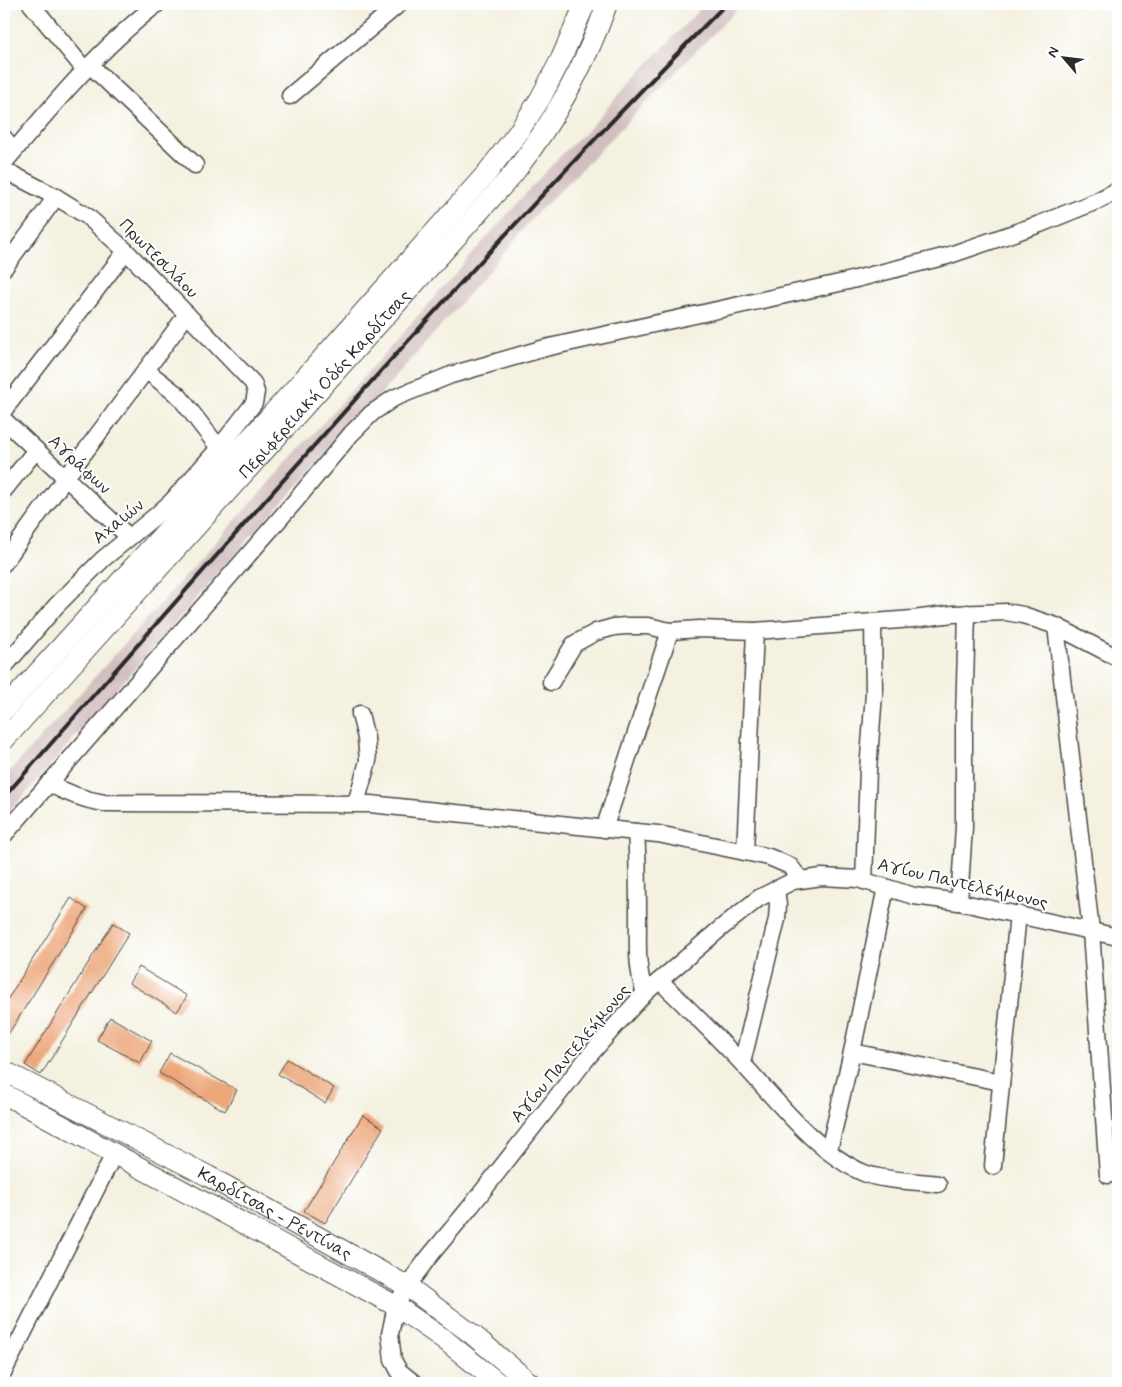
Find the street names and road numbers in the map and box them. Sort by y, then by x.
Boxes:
street label: Πρωτεσιλάου [113,214,203,304]
street label: Περιφερειακή Οδός Καρδίτσας [234,285,416,484]
street label: Αγράφων [43,430,116,500]
street label: Αχαιών [88,494,149,550]
street label: Αγίου Παντελεήμονος [875,853,1050,915]
street label: Αγίου Παντελεήμονος [506,979,636,1128]
street label: Καρδίτσας - Ρεντίνας [193,1162,356,1266]

